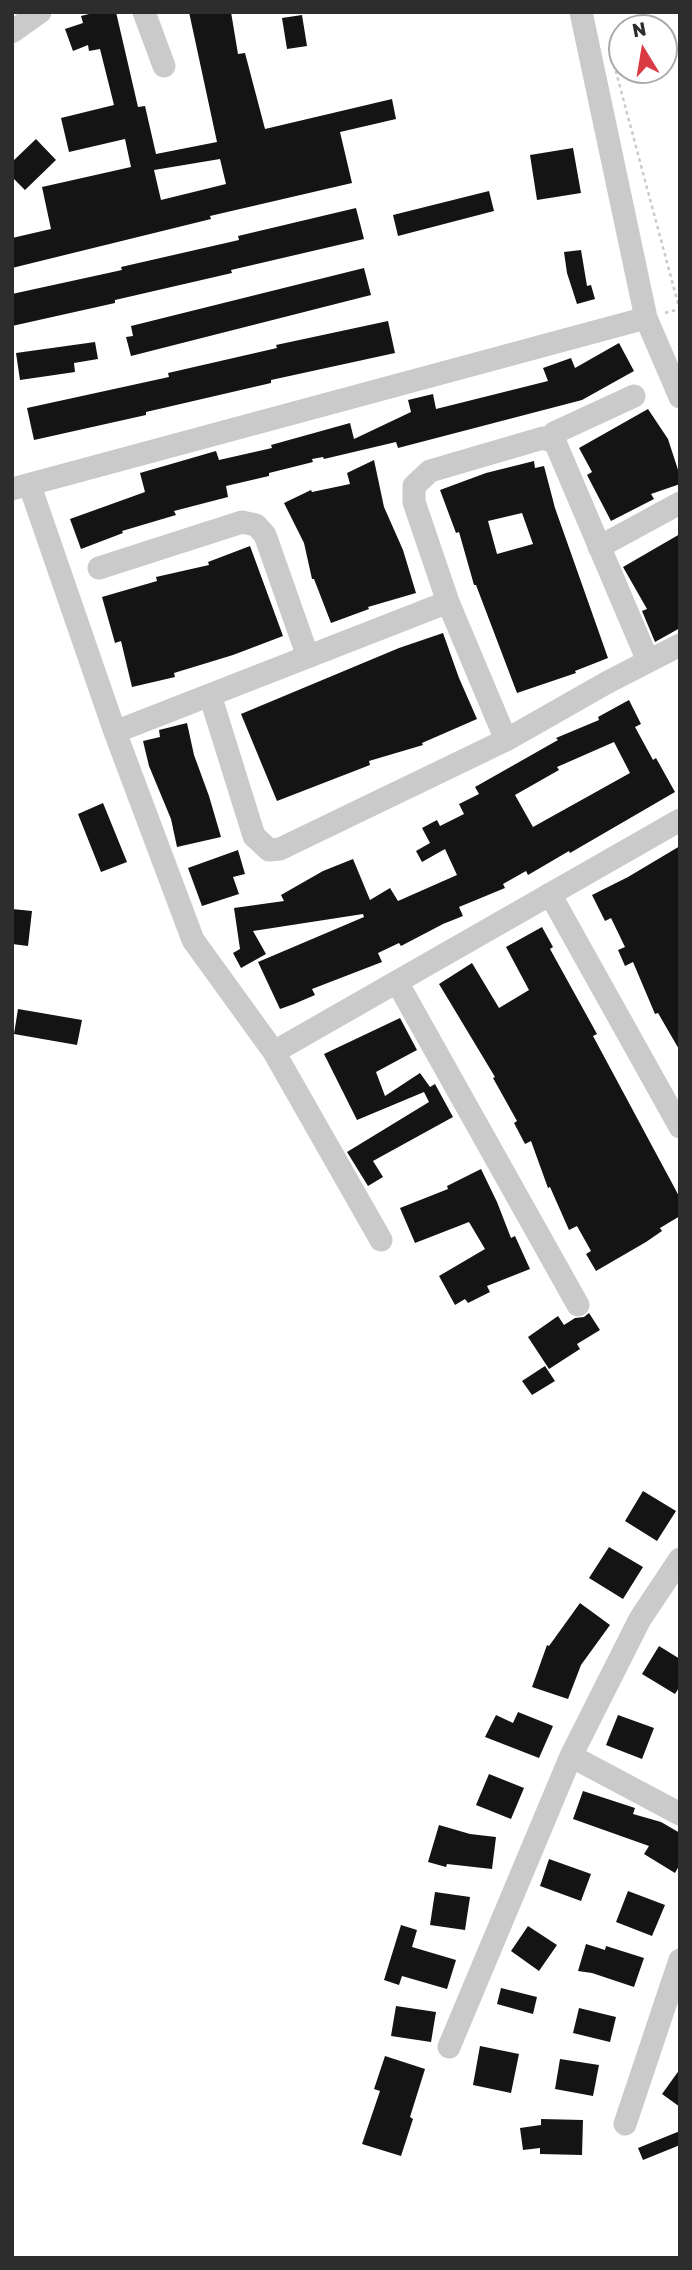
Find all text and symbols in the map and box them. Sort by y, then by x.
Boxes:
north arrow [608,14,678,84]
text: N [630,17,648,42]

